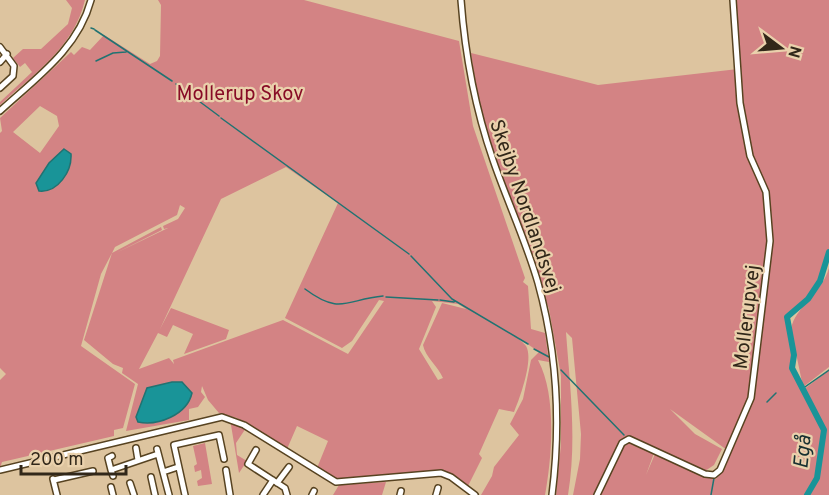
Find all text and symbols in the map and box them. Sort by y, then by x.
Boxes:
north arrow [751,18,811,78]
text: N [782,43,805,60]
park label: Mollerup Skov [177,82,304,108]
street label: Skejby Nordlandsvej [482,116,566,297]
street label: Mollerupvej [729,264,767,371]
water label: Egå [788,434,819,470]
scale bar [21,438,126,476]
text: 200 m [30,449,83,472]

